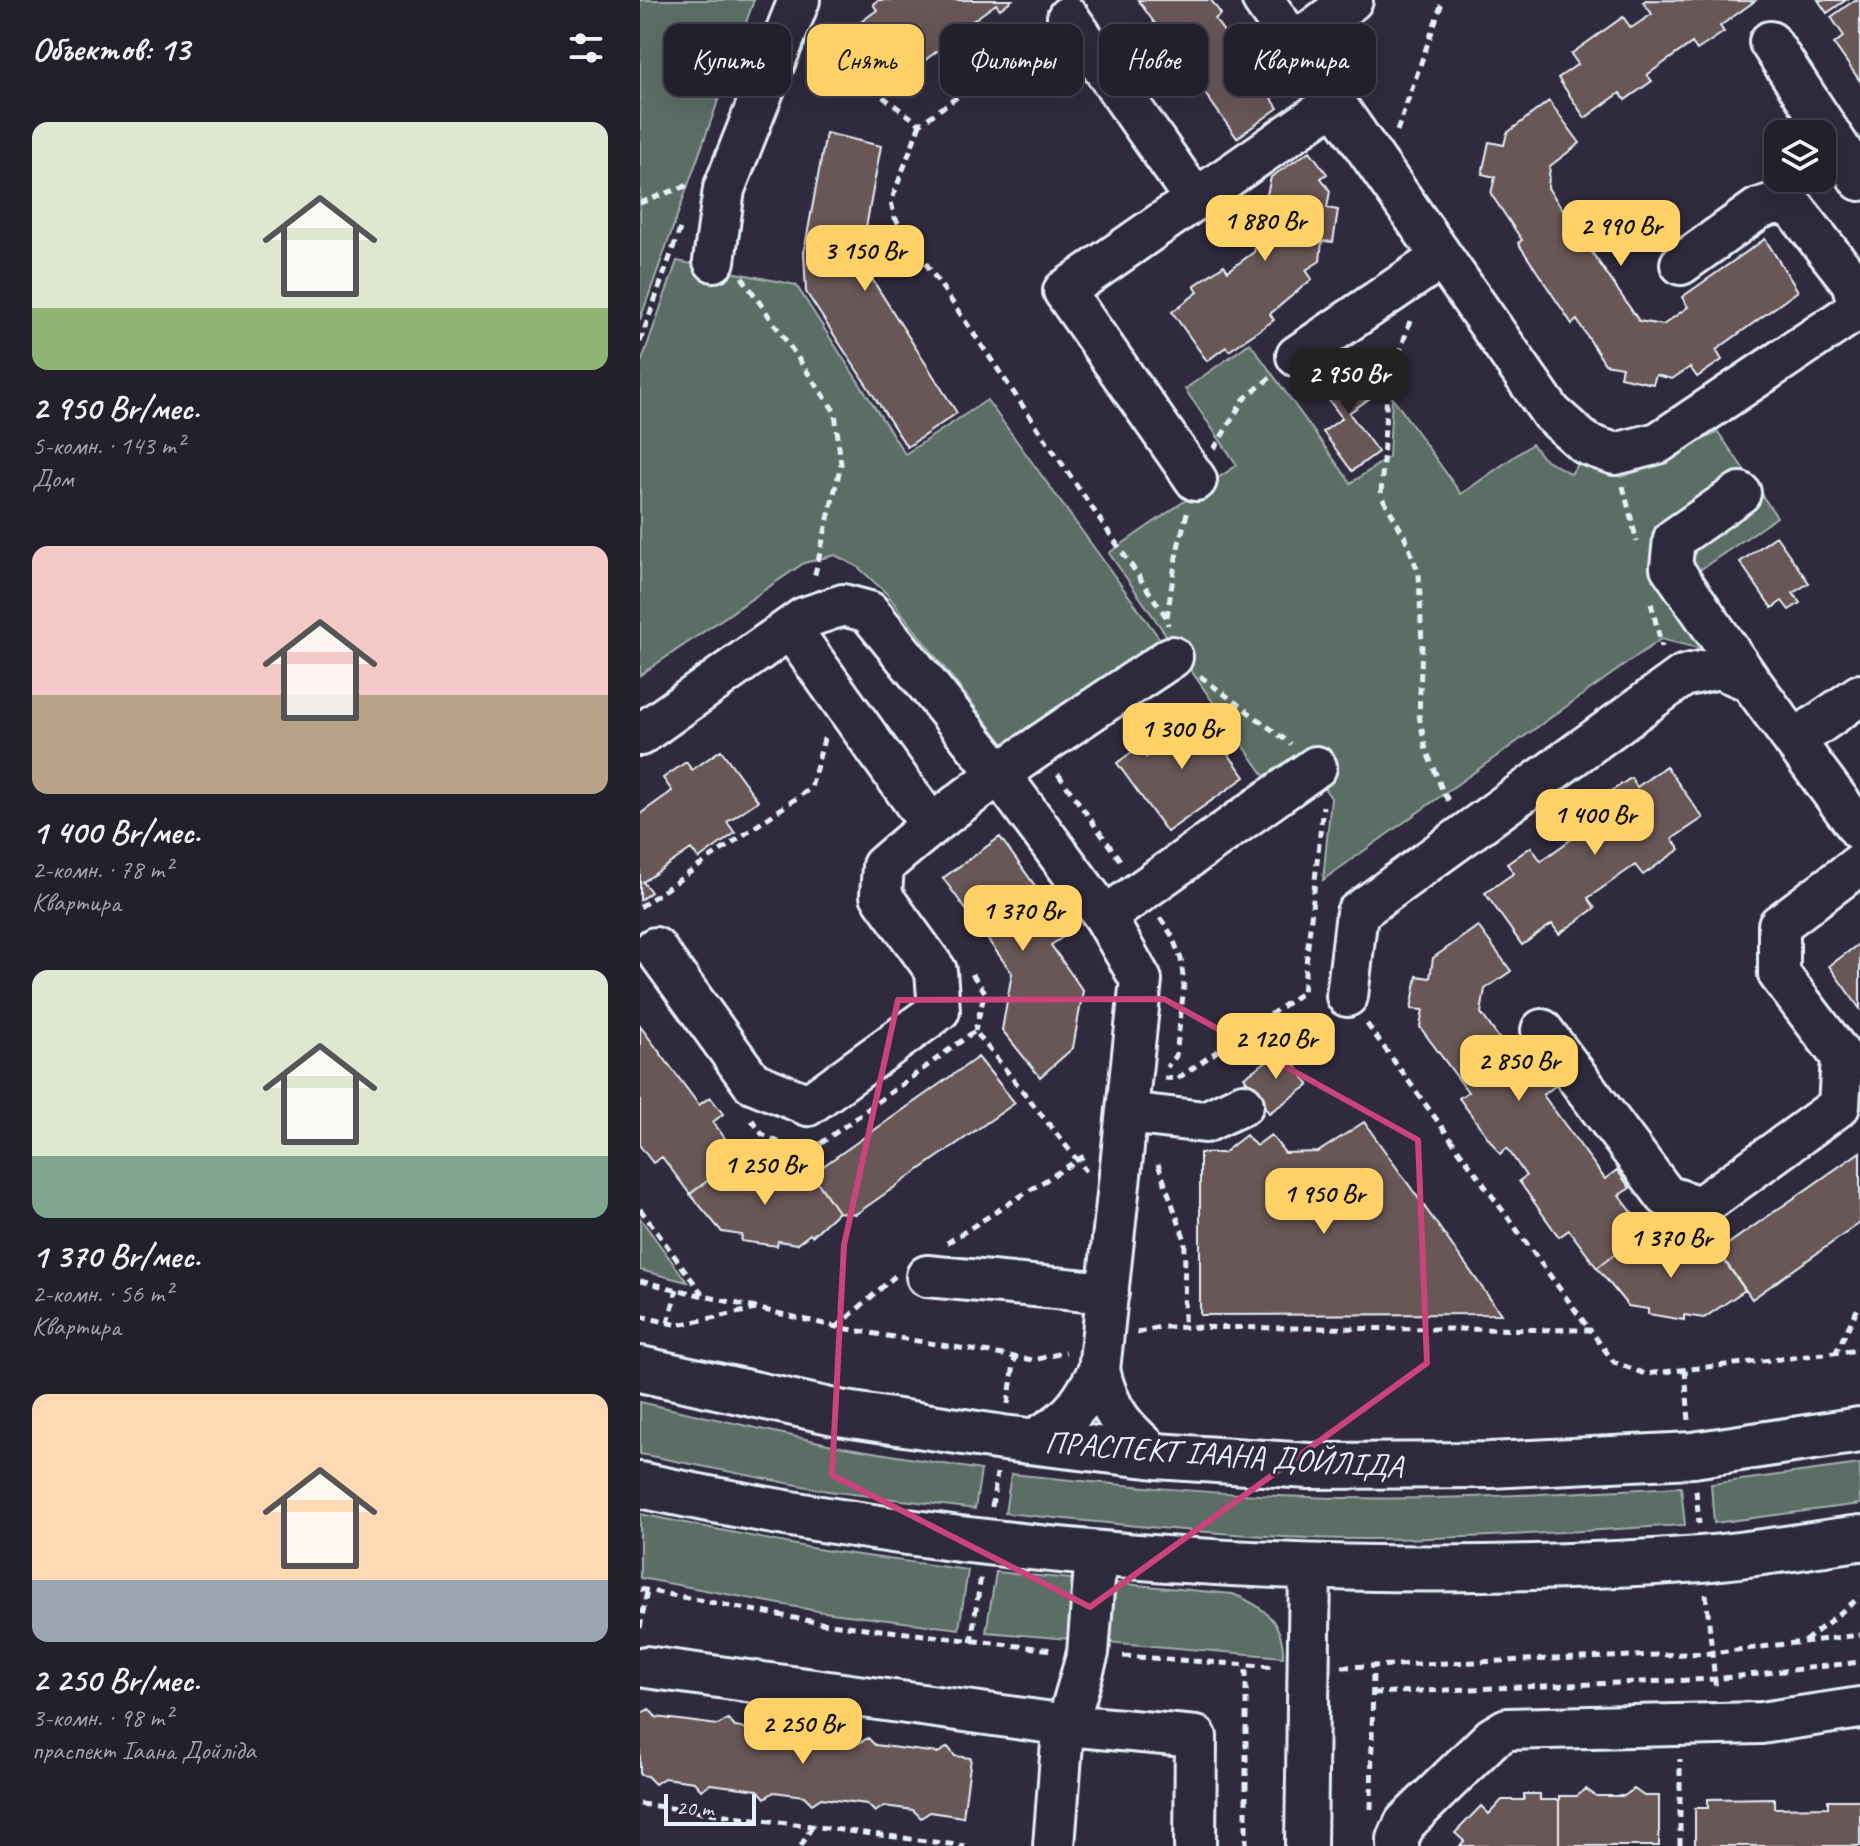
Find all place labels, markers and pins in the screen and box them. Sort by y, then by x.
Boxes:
pin: 1 880 Br [1182,195,1348,263]
pin: 2 990 Br [1538,200,1704,268]
pin: 3 150 Br [782,225,948,293]
pin: 2 950 Br [1266,348,1432,416]
pin: 1 300 Br [1099,703,1265,771]
pin: 1 400 Br [1512,789,1678,857]
pin: 1 370 Br [940,885,1106,953]
pin: 2 120 Br [1193,1013,1359,1081]
pin: 2 850 Br [1436,1035,1602,1103]
pin: 1 250 Br [682,1139,848,1207]
pin: 1 950 Br [1241,1168,1407,1236]
pin: 1 370 Br [1588,1212,1754,1280]
pin: 2 250 Br [720,1698,886,1766]

